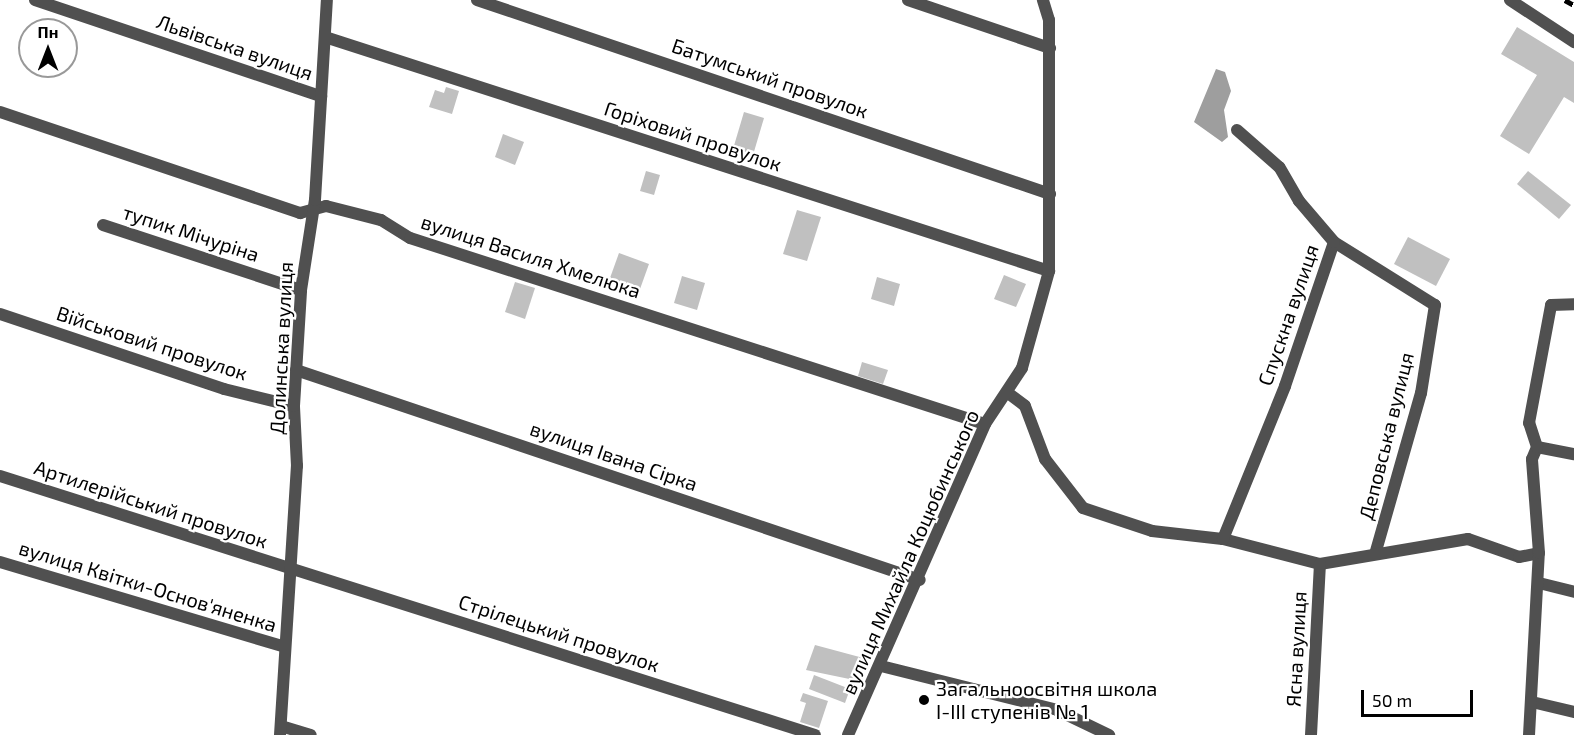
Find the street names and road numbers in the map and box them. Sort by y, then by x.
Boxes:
street label: Львівська вулиця [154,9,316,85]
street label: Батумський провулок [669,33,871,123]
street label: Горіховий провулок [601,96,785,176]
street label: тупик Мічуріна [120,200,262,266]
street label: вулиця Василя Хмелюка [418,209,644,303]
street label: Спускна вулиця [1253,241,1323,389]
street label: Долинська вулиця [264,261,298,435]
street label: Військовий провулок [54,301,250,385]
street label: Деповська вулиця [1354,350,1418,522]
street label: вулиця Михайла Коцюбинського [836,406,984,698]
street label: вулиця Івана Сірка [527,416,701,496]
street label: Артилерійський провулок [31,455,271,553]
street label: вулиця Квітки-Основ'яненка [16,535,280,637]
street label: Стрілецький провулок [456,589,662,677]
street label: Ясна вулиця [1281,591,1311,707]

